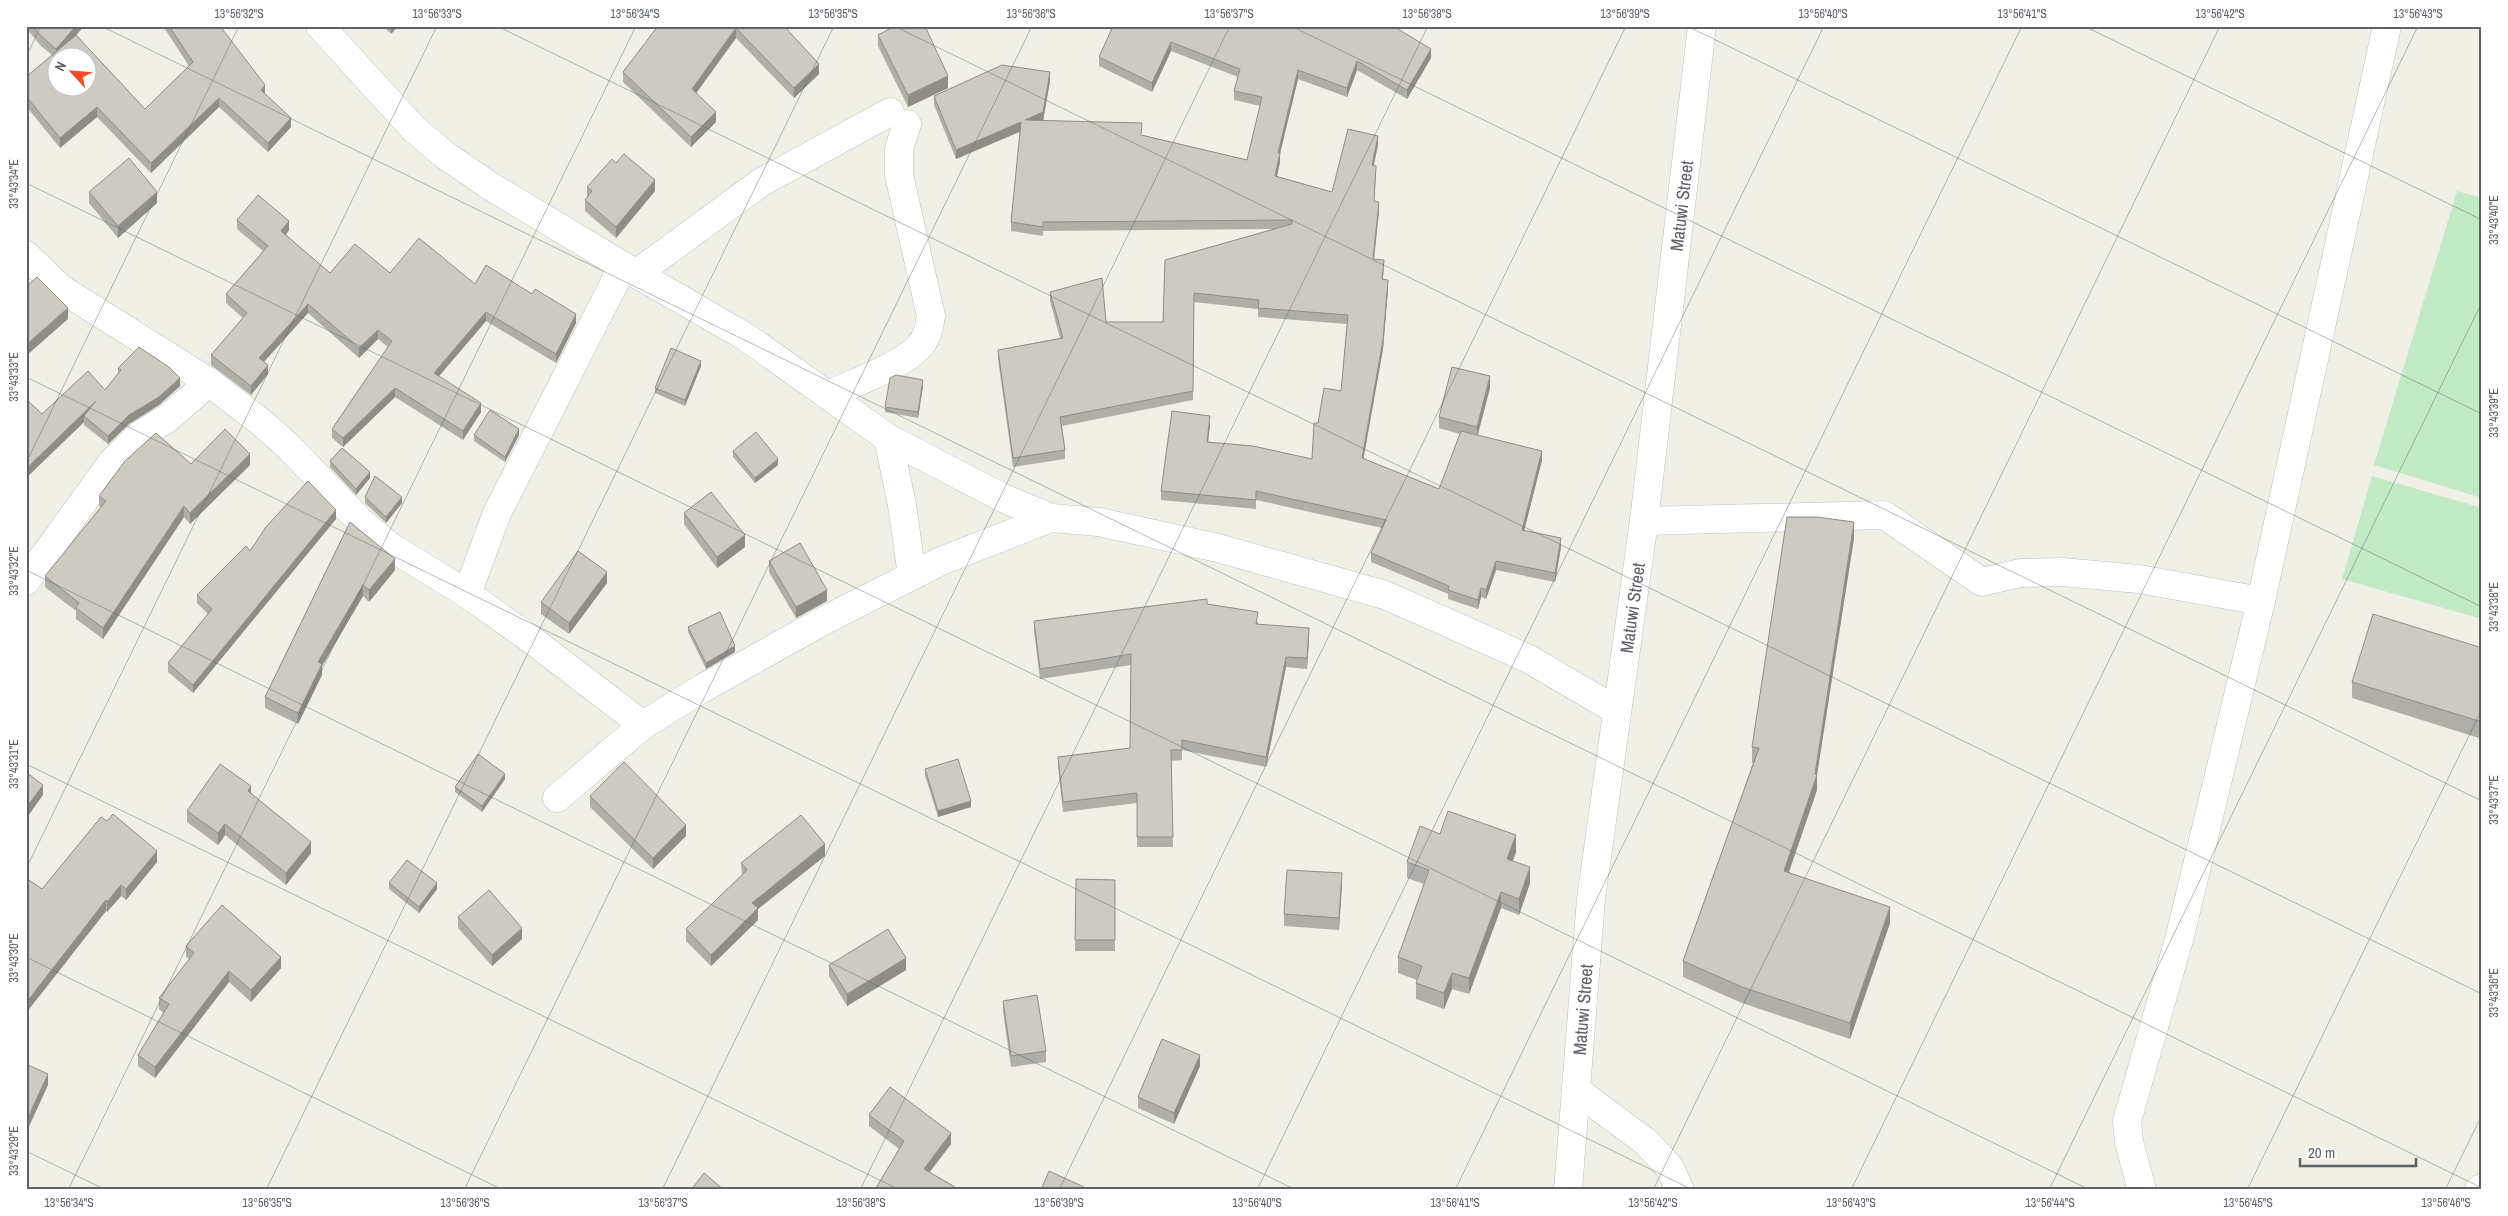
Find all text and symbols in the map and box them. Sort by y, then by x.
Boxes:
text: 13°56'32"S [214,6,264,22]
text: 13°56'33"S [412,6,462,22]
text: 13°56'34"S [610,6,660,22]
text: 13°56'35"S [808,6,858,22]
text: 13°56'36"S [1006,6,1056,22]
text: 13°56'37"S [1204,6,1254,22]
text: 13°56'38"S [1402,6,1452,22]
text: 13°56'39"S [1600,6,1650,22]
text: 13°56'40"S [1798,6,1848,22]
text: 13°56'41"S [1997,6,2047,22]
text: 13°56'42"S [2195,6,2245,22]
text: 13°56'43"S [2393,6,2443,22]
north arrow [48,48,98,98]
text: N [50,59,70,74]
text: 33°43'34"E [6,159,22,209]
street label: Matuwi Street [1663,159,1699,252]
text: 33°43'40"E [2486,195,2502,245]
text: 33°43'33"E [6,352,22,402]
text: 33°43'39"E [2486,388,2502,438]
text: 33°43'32"E [6,546,22,596]
street label: Matuwi Street [1613,561,1651,655]
text: 33°43'38"E [2486,582,2502,632]
text: 33°43'31"E [6,739,22,789]
text: 33°43'37"E [2486,775,2502,825]
text: 33°43'30"E [6,933,22,983]
street label: Matuwi Street [1566,963,1598,1056]
text: 33°43'36"E [2486,968,2502,1018]
text: 33°43'29"E [6,1126,22,1176]
scale bar [2300,1136,2417,1168]
text: 20 m [2308,1142,2335,1163]
text: 13°56'34"S [44,1195,94,1211]
text: 13°56'35"S [242,1195,292,1211]
text: 13°56'36"S [440,1195,490,1211]
text: 13°56'37"S [638,1195,688,1211]
text: 13°56'38"S [836,1195,886,1211]
text: 13°56'39"S [1034,1195,1084,1211]
text: 13°56'40"S [1232,1195,1282,1211]
text: 13°56'41"S [1430,1195,1480,1211]
text: 13°56'42"S [1628,1195,1678,1211]
text: 13°56'43"S [1826,1195,1876,1211]
text: 13°56'44"S [2025,1195,2075,1211]
text: 13°56'45"S [2223,1195,2273,1211]
text: 13°56'46"S [2421,1195,2471,1211]

